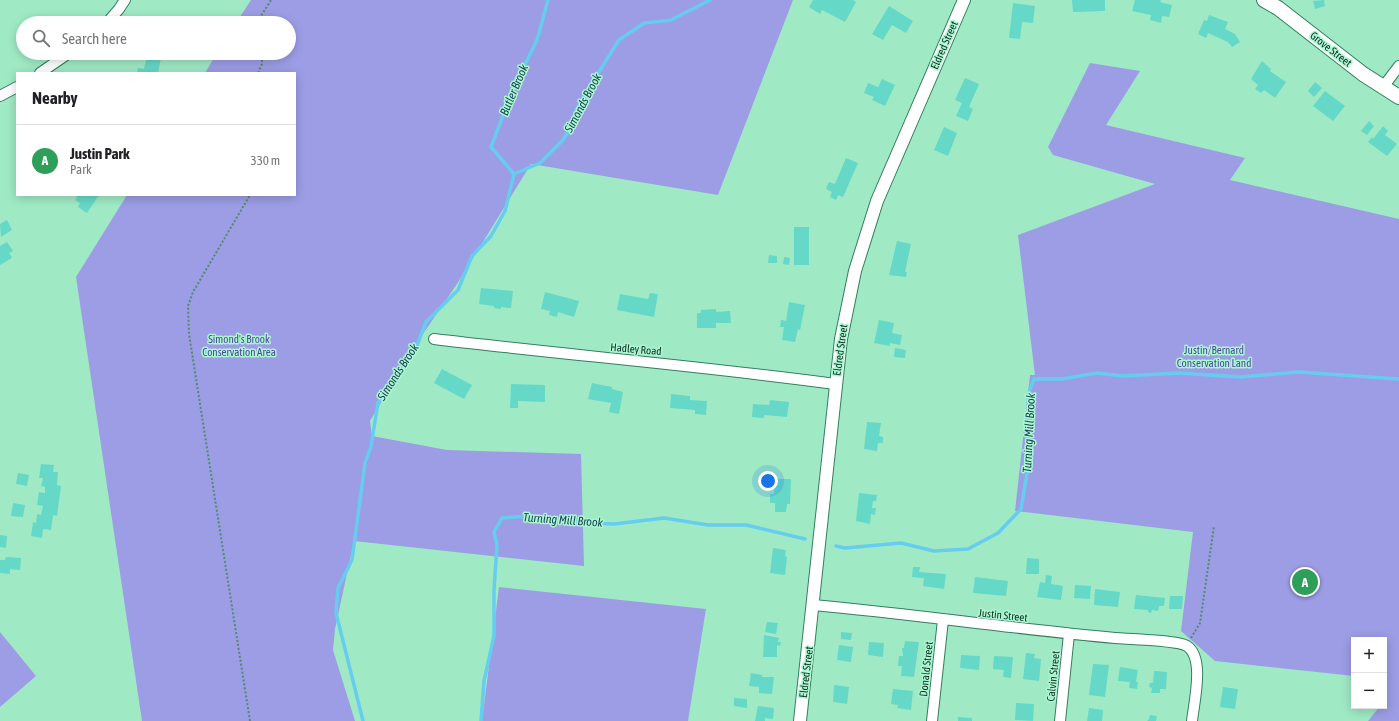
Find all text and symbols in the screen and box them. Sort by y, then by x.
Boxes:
search box [16,16,296,60]
street label: Eldred Street [928,19,960,71]
icon: search [30,27,52,49]
street label: Grove Street [1308,29,1354,69]
text: Search here [62,30,127,47]
water label: Butler Brook [497,62,531,118]
water label: Simonds Brook [561,70,605,136]
text: Nearby [32,88,78,108]
text: Justin Park [70,145,130,162]
text: A [42,153,48,168]
text: 330 m [251,153,280,168]
text: Park [70,162,92,177]
street label: Eldred Street [830,324,850,376]
park label: Simond's Brook Conservation Area [202,333,276,358]
water label: Simonds Brook [374,340,422,404]
street label: Hadley Road [610,341,662,357]
park label: Justin/Bernard Conservation Land [1177,344,1251,369]
water label: Turning Mill Brook [1020,392,1038,473]
your location [758,471,778,491]
water label: Turning Mill Brook [523,510,604,530]
pin: A [1292,567,1318,597]
street label: Justin Street [978,606,1028,624]
map controls [1351,637,1387,709]
button: + [1351,637,1387,673]
street label: Donald Street [917,641,935,697]
street label: Eldred Street [797,646,815,698]
street label: Calvin Street [1044,650,1062,702]
button: − [1351,673,1387,709]

